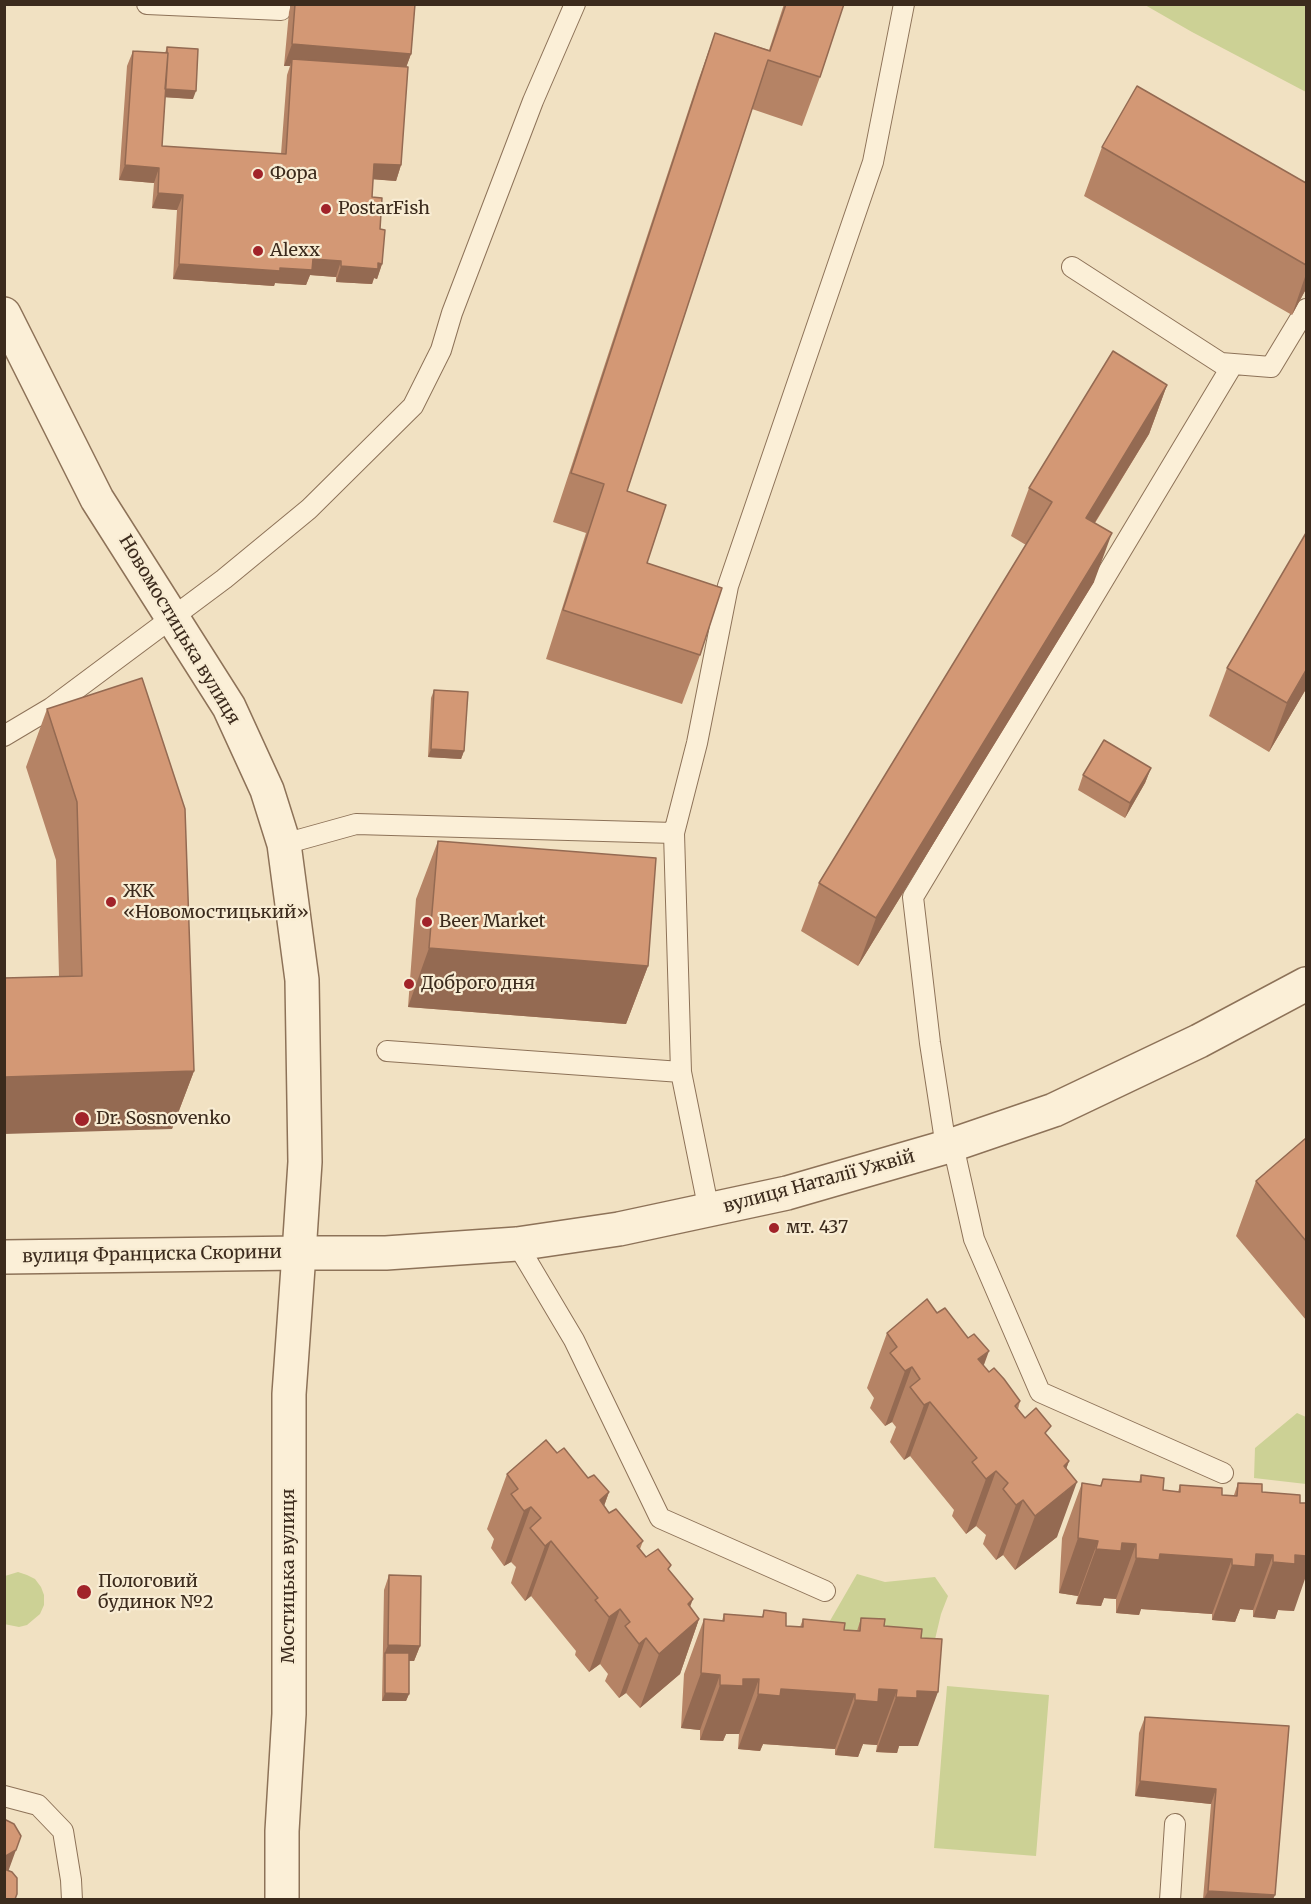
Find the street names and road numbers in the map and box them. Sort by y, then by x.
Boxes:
street label: Новомостицька вулиця [114,531,244,729]
street label: вулиця Наталії Ужвій [721,1146,917,1218]
street label: вулиця Франциска Скорини [22,1242,282,1268]
street label: Мостицька вулиця [278,1489,300,1663]

